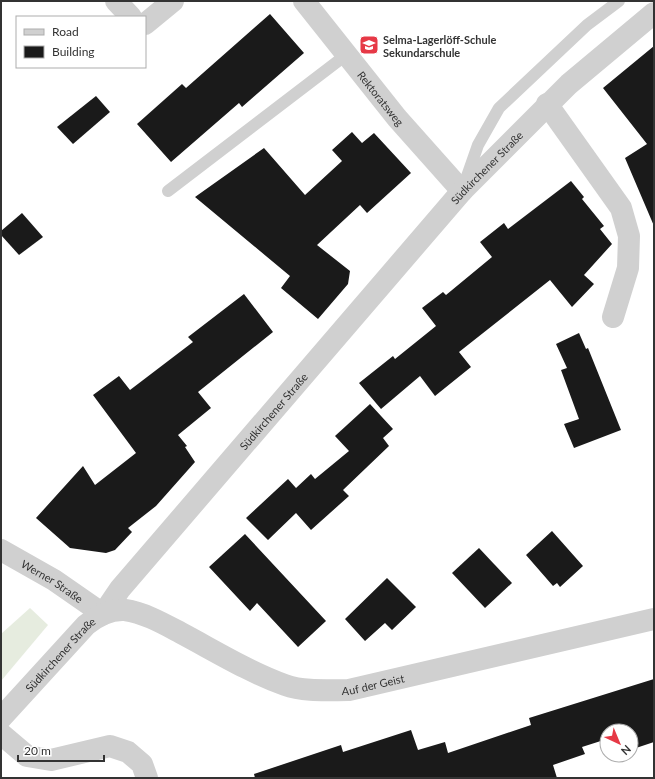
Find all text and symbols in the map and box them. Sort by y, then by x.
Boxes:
legend [16,16,146,68]
text: Road [52,24,79,39]
place label: Selma-Lagerlöff-Schule Sekundarschule [383,33,496,59]
school or university icon: Selma-Lagerlöff-Schule Sekundarschule [358,34,380,56]
text: Building [52,44,95,59]
street label: Rektoratsweg [355,68,407,128]
street label: Südkirchener Straße [448,128,525,206]
street label: Südkirchener Straße [236,370,310,452]
street label: Werner Straße [19,557,86,605]
street label: Südkirchener Straße [22,614,98,694]
street label: Auf der Geist [342,671,405,697]
north arrow [599,723,639,763]
scale bar [18,737,104,763]
text: 20 m [24,743,51,758]
text: N [619,743,634,758]

